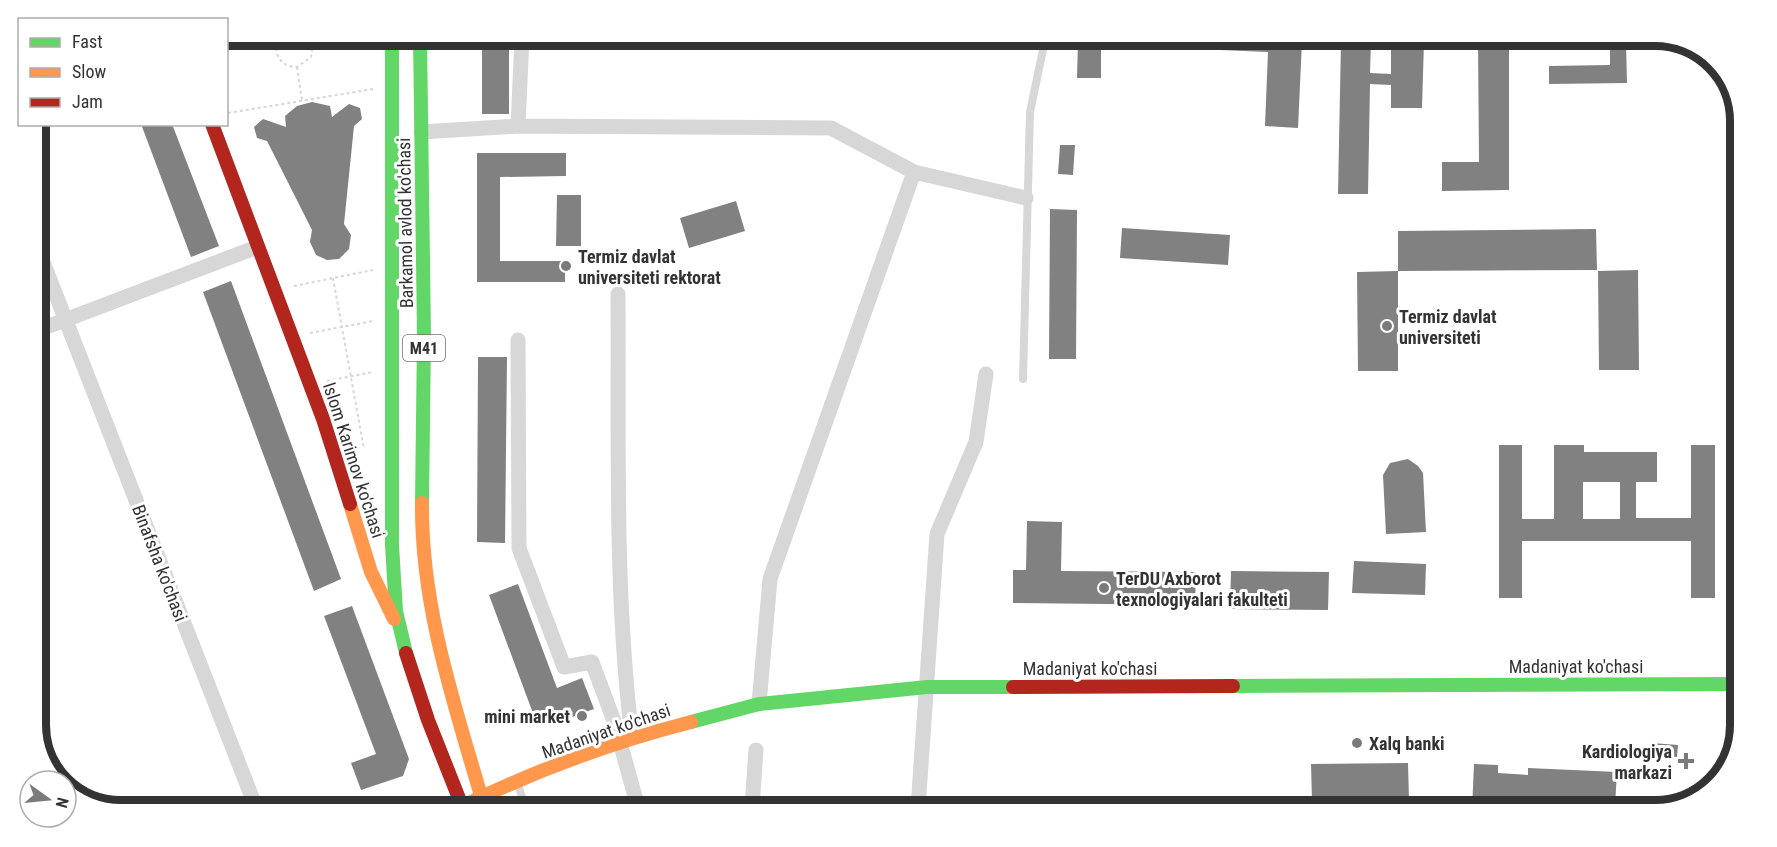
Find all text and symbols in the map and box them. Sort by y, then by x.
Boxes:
legend [18,18,228,126]
text: Fast [72,31,103,52]
text: Slow [72,61,107,82]
text: Jam [72,91,103,112]
street label: Barkamol avlod ko'chasi [393,138,417,308]
place label: Termiz davlat universiteti rektorat [578,246,721,288]
marker: Termiz davlat universiteti rektorat [559,259,573,273]
place label: Termiz davlat universiteti [1399,306,1497,348]
marker: Termiz davlat universiteti [1380,319,1394,333]
road number: M41 [403,335,445,361]
street label: Islom Karimov ko'chasi [319,380,389,540]
street label: Binafsha ko'chasi [128,502,192,624]
place label: TerDU Axborot texnologiyalari fakulteti [1116,568,1288,610]
marker: TerDU Axborot texnologiyalari fakulteti [1097,581,1111,595]
street label: Madaniyat ko'chasi [1509,656,1643,677]
street label: Madaniyat ko'chasi [1023,658,1157,679]
street label: Madaniyat ko'chasi [539,699,673,763]
place label: mini market [484,706,570,727]
marker: mini market [575,709,589,723]
place label: Xalq banki [1369,733,1445,754]
marker: Xalq banki [1350,736,1364,750]
place label: Kardiologiya markazi [1582,741,1672,783]
marker: Kardiologiya markazi [1677,752,1695,770]
north arrow [18,769,78,829]
text: N [52,796,72,810]

